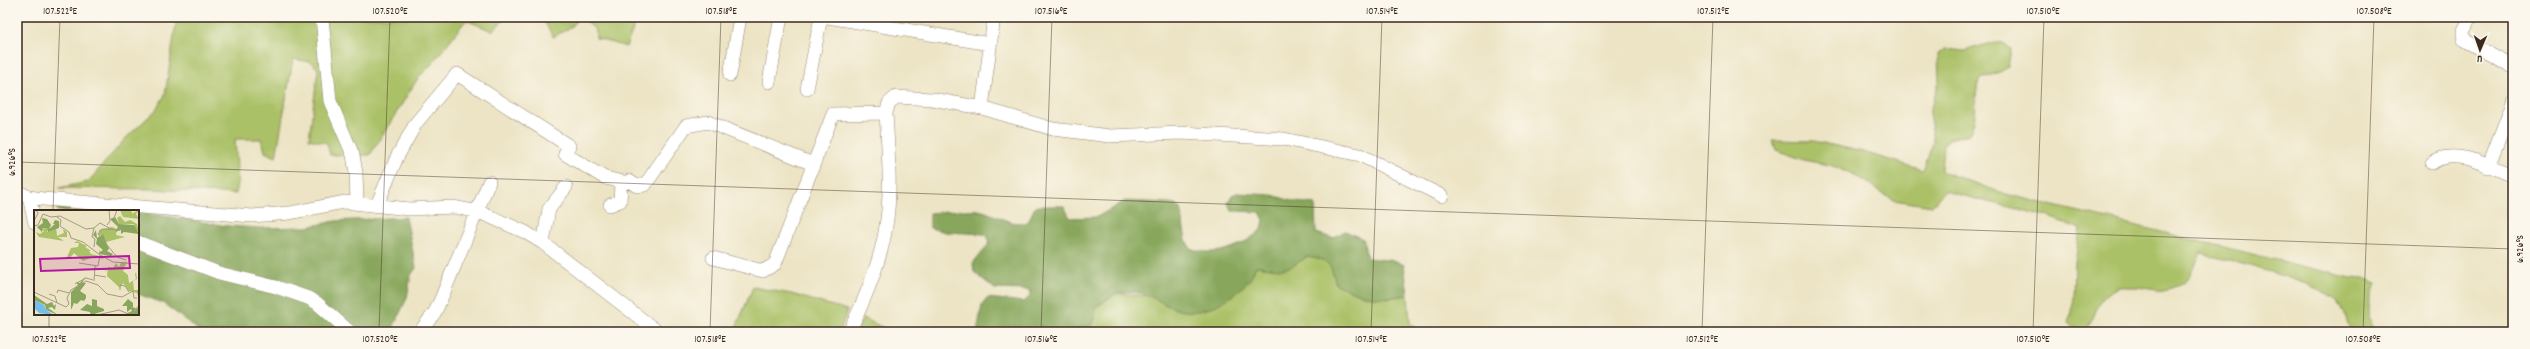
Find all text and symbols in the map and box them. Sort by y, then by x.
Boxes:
text: 107.522°E [43,5,78,19]
text: 107.520°E [372,5,408,19]
text: 107.518°E [705,5,737,19]
text: 107.516°E [1035,5,1068,19]
text: 107.514°E [1366,5,1398,19]
text: 107.512°E [1697,5,1729,19]
text: 107.510°E [2026,5,2060,19]
text: 107.508°E [2357,5,2392,19]
north arrow [2460,30,2500,70]
text: U [2477,50,2483,66]
text: 6.926°S [6,148,20,176]
inset map [34,210,139,315]
text: 6.926°S [2514,235,2528,263]
text: 107.522°E [32,333,67,347]
text: 107.520°E [362,333,398,347]
text: 107.518°E [694,333,726,347]
text: 107.516°E [1025,333,1058,347]
text: 107.514°E [1355,333,1387,347]
text: 107.512°E [1686,333,1718,347]
text: 107.510°E [2016,333,2050,347]
text: 107.508°E [2346,333,2381,347]

